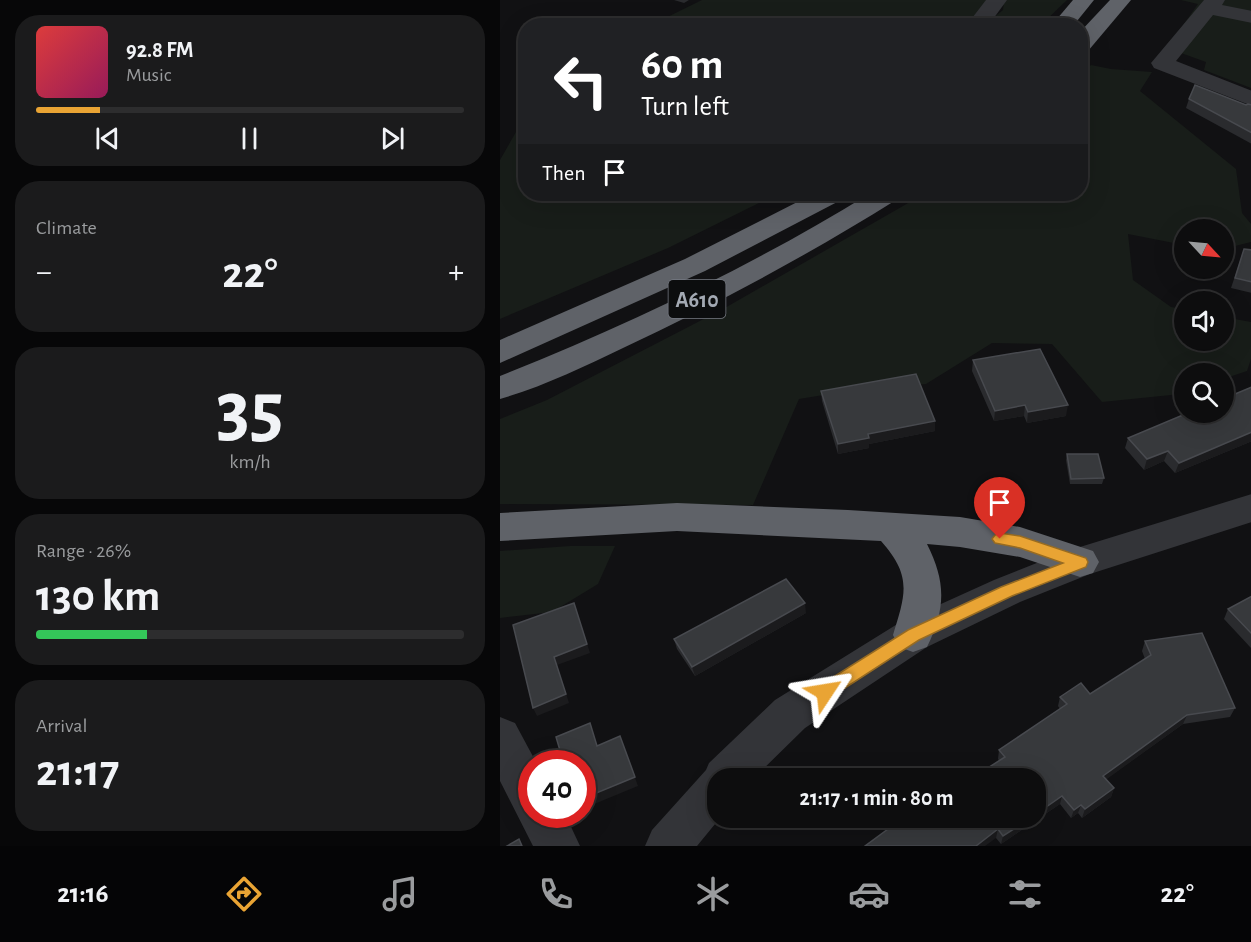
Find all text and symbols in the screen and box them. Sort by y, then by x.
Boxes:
text: 92.8 FM [126,39,194,61]
icon: left [542,42,620,120]
text: 60 m [641,44,723,86]
text: Music [126,65,172,85]
text: Turn left [641,93,729,120]
icon: previous [91,122,124,155]
icon: pause [233,122,266,155]
icon: next [376,122,409,155]
icon: arrive [598,156,631,189]
text: Then [542,162,586,184]
text: Climate [36,218,97,238]
north arrow [1174,219,1234,279]
map controls [1174,219,1234,423]
text: 22° [222,251,278,296]
text: − [36,256,52,289]
text: + [448,256,464,289]
road number: A610 [668,280,726,318]
button: sound [1174,291,1234,351]
button: search [1174,363,1234,423]
text: 35 [216,372,284,450]
text: km/h [229,452,271,472]
pin [974,477,1025,539]
icon: arrive [983,486,1016,519]
text: Range · 26% [36,541,131,561]
text: 130 km [36,574,160,619]
position arrow [793,660,857,724]
text: Arrival [36,716,87,736]
text: 21:17 [36,749,119,794]
speed limit sign: 40 [518,750,596,828]
text: 21:17 · 1 min · 80 m [800,787,953,809]
icon: directions [223,873,265,915]
icon: music [379,873,421,915]
icon: phone [535,873,577,915]
icon: climate [692,873,734,915]
icon: car [848,873,890,915]
icon: filters [1004,873,1046,915]
text: 21:16 [57,880,109,907]
text: 22° [1161,880,1194,907]

